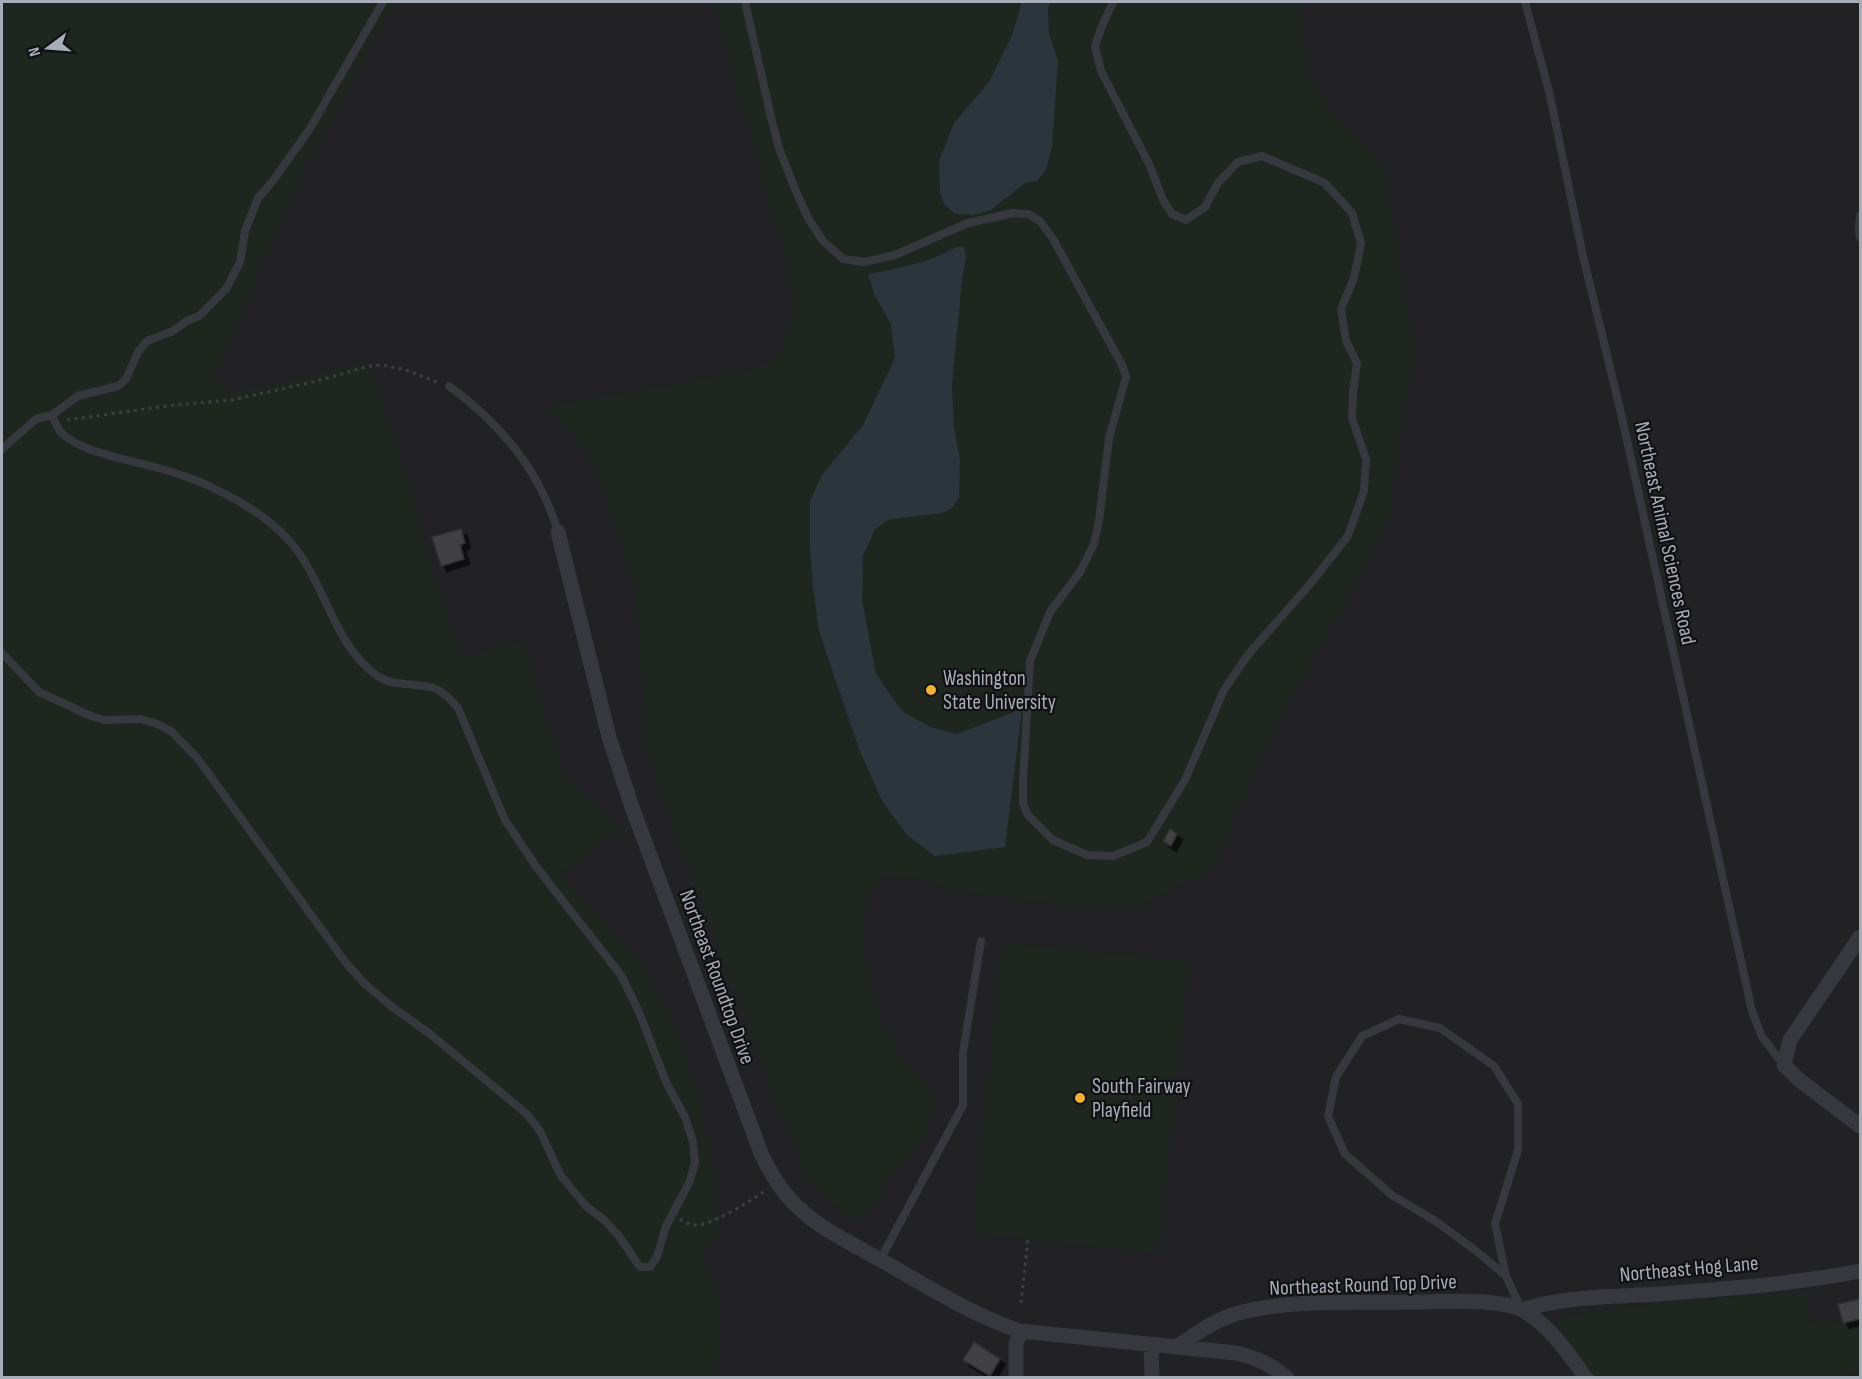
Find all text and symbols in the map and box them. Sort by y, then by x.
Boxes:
north arrow [18,18,78,78]
text: N [25,45,45,58]
street label: Northeast Animal Sciences Road [1629,419,1701,647]
place label: Washington State University [943,666,1056,715]
marker: Washington State University [924,683,938,697]
street label: Northeast Roundtop Drive [674,887,760,1067]
place label: South Fairway Playfield [1092,1074,1191,1123]
marker: South Fairway Playfield [1073,1091,1087,1105]
street label: Northeast Hog Lane [1619,1250,1759,1288]
street label: Northeast Round Top Drive [1269,1269,1457,1301]

